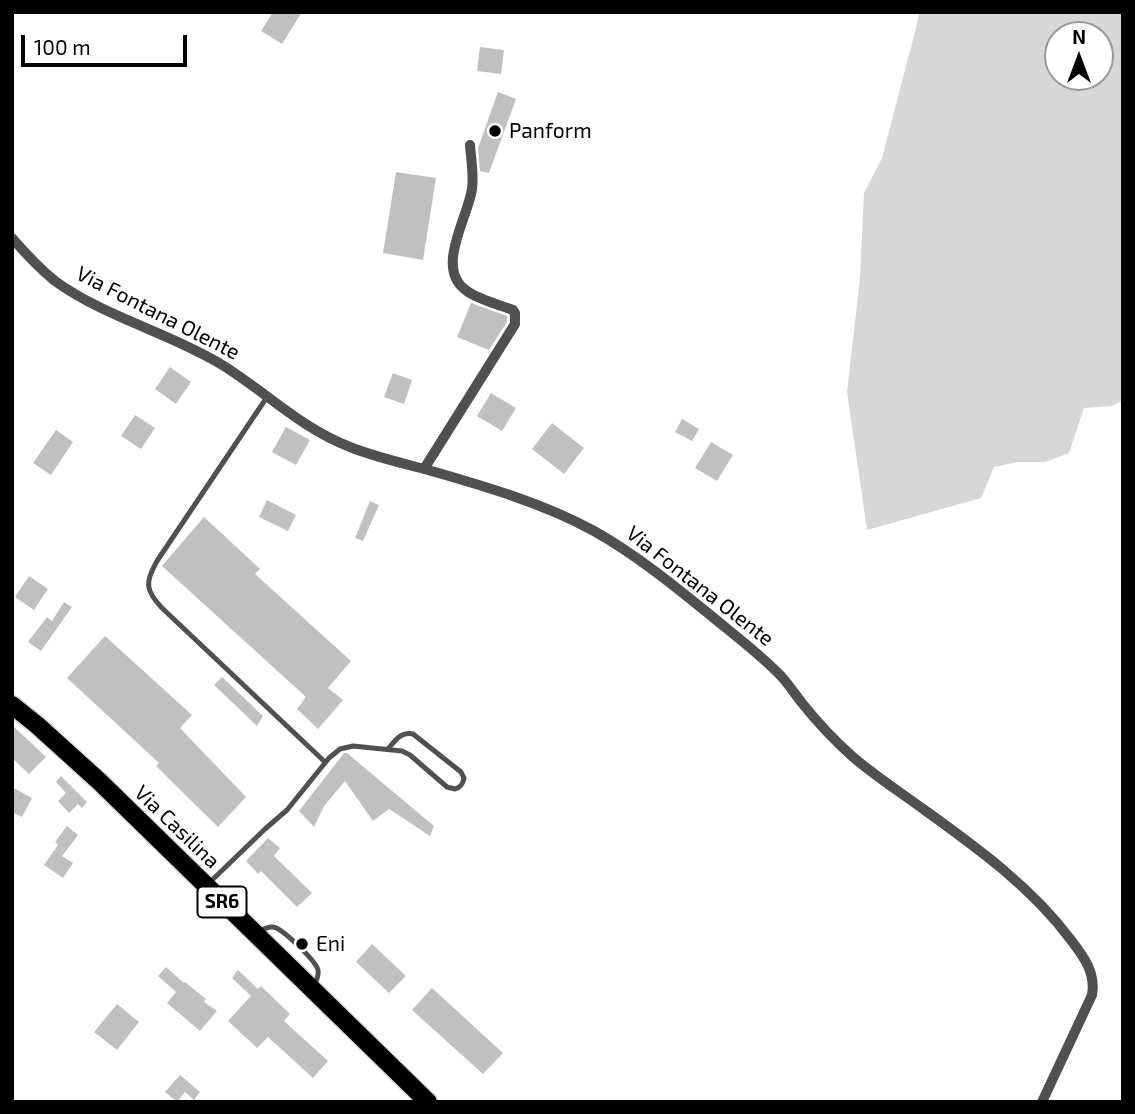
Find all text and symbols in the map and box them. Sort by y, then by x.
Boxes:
scale bar [24,21,191,65]
north arrow [1044,21,1114,91]
text: N [1072,25,1086,48]
text: 100 m [34,34,91,59]
place label: Panform [509,118,592,144]
marker: Panform [487,123,503,139]
street label: Via Fontana Olente [72,261,244,365]
street label: Via Fontana Olente [621,521,779,651]
street label: Via Casilina [129,780,225,874]
road number: SR6 [198,887,246,918]
place label: Eni [316,931,345,957]
marker: Eni [294,936,310,952]

